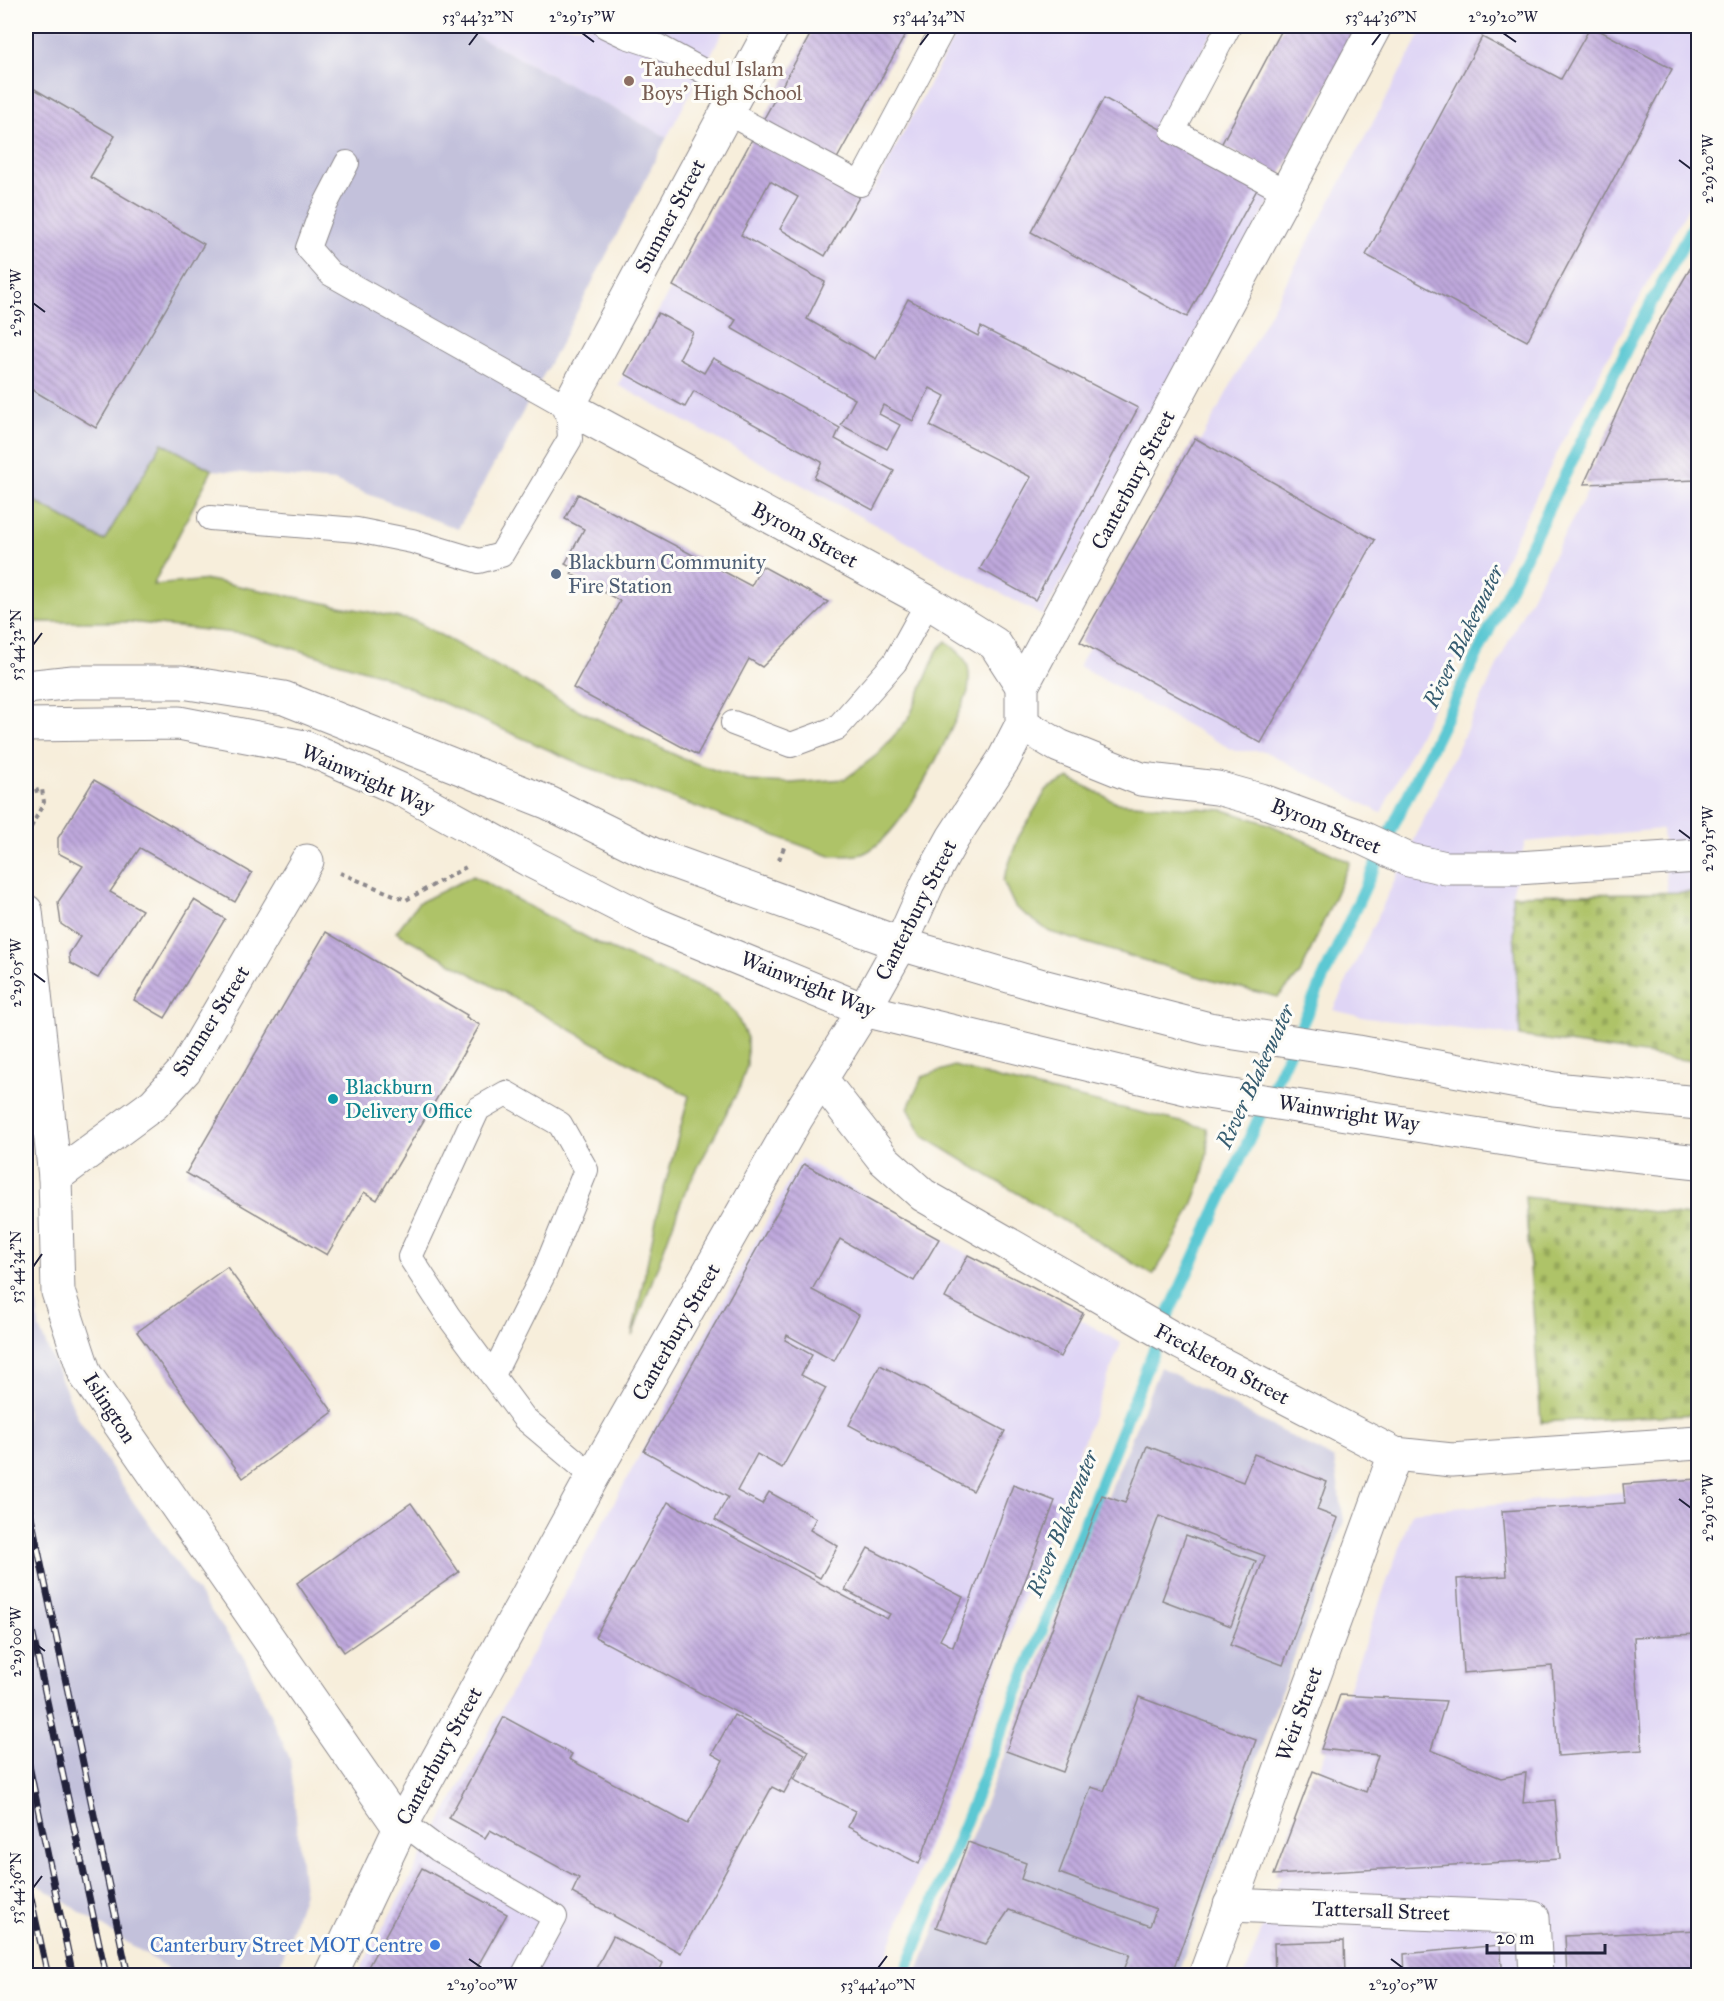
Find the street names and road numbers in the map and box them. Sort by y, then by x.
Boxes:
street label: Sumner Street [629,154,711,278]
street label: Canterbury Street [1085,405,1181,554]
street label: Byrom Street [747,496,863,574]
street label: Wainwright Way [297,738,440,820]
street label: Byrom Street [1267,792,1385,860]
street label: Canterbury Street [869,835,963,985]
street label: Wainwright Way [737,945,880,1023]
street label: Sumner Street [167,960,256,1081]
street label: Wainwright Way [1276,1089,1423,1137]
street label: Canterbury Street [626,1258,726,1405]
street label: Freckleton Street [1150,1318,1294,1411]
street label: Islington [78,1368,142,1448]
street label: Weir Street [1270,1663,1328,1765]
street label: Canterbury Street [390,1682,488,1830]
street label: Tattersall Street [1312,1896,1451,1926]

